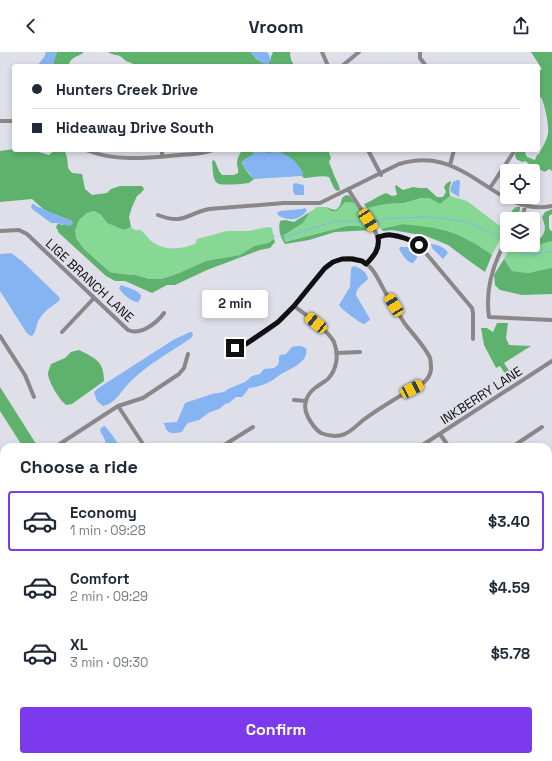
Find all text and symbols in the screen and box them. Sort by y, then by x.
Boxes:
icon: back [20,15,42,37]
text: Vroom [248,15,304,38]
icon: share [510,15,532,37]
text: Hunters Creek Drive [56,80,198,99]
text: Hideaway Drive South [56,118,214,137]
map controls [500,164,540,252]
button: locate [500,164,540,204]
car [356,207,380,233]
button: layers [500,212,540,252]
street label: LIGE BRANCH LANE [42,235,137,326]
route start [410,236,428,254]
callout: 2 min [202,290,268,318]
car [383,292,405,318]
text: 2 min [218,295,252,312]
car [303,311,329,335]
route end [226,339,244,357]
street label: INKBERRY LANE [437,363,525,428]
car [399,378,425,400]
text: Choose a ride [20,455,138,478]
icon: car [22,503,58,539]
text: Economy [70,503,137,522]
text: $3.40 [488,512,530,531]
text: 1 min · 09:28 [70,522,146,539]
icon: car [22,569,58,605]
text: Comfort [70,569,130,588]
text: $4.59 [489,578,530,597]
text: 2 min · 09:29 [70,588,148,605]
icon: car [22,635,58,671]
text: XL [70,635,88,654]
text: $5.78 [491,644,530,663]
text: 3 min · 09:30 [70,654,148,671]
button: Confirm [20,707,532,753]

